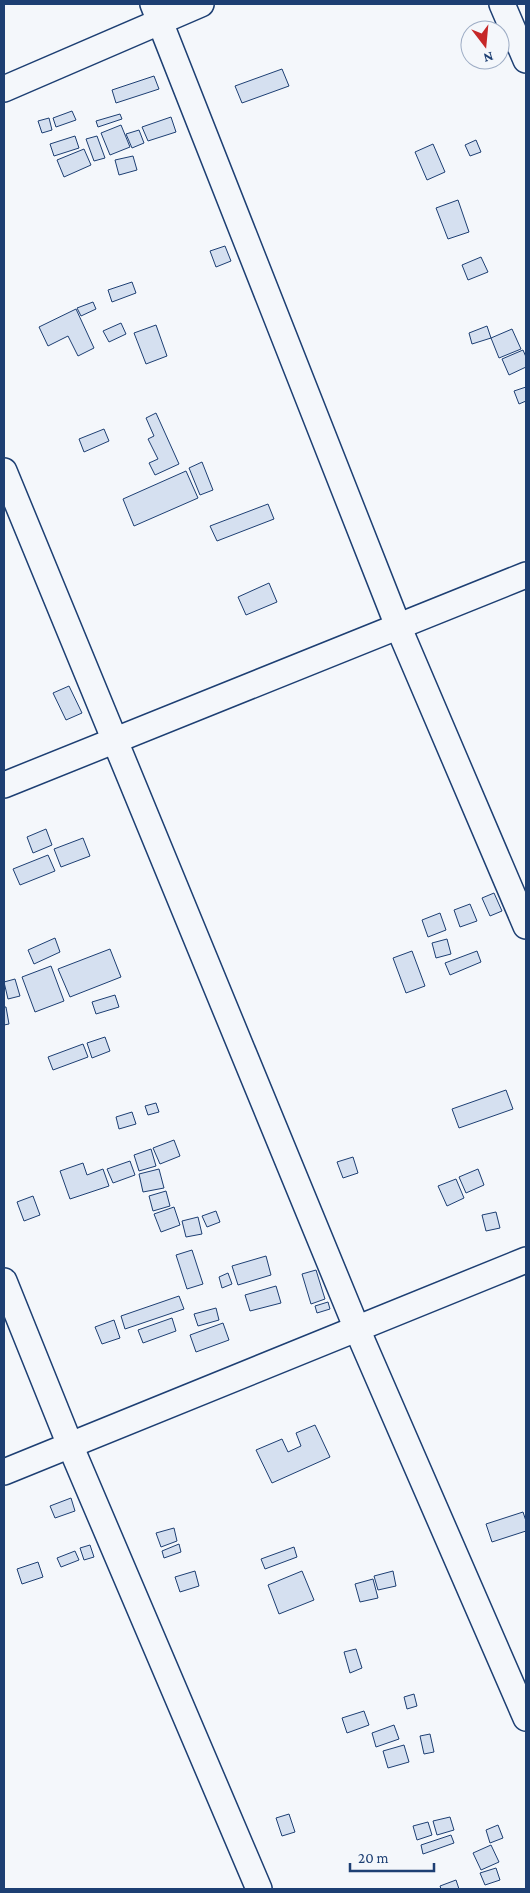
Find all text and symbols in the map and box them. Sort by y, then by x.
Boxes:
north arrow [460,20,510,70]
text: N [481,48,495,67]
scale bar [350,1840,434,1872]
text: 20 m [358,1850,389,1866]

